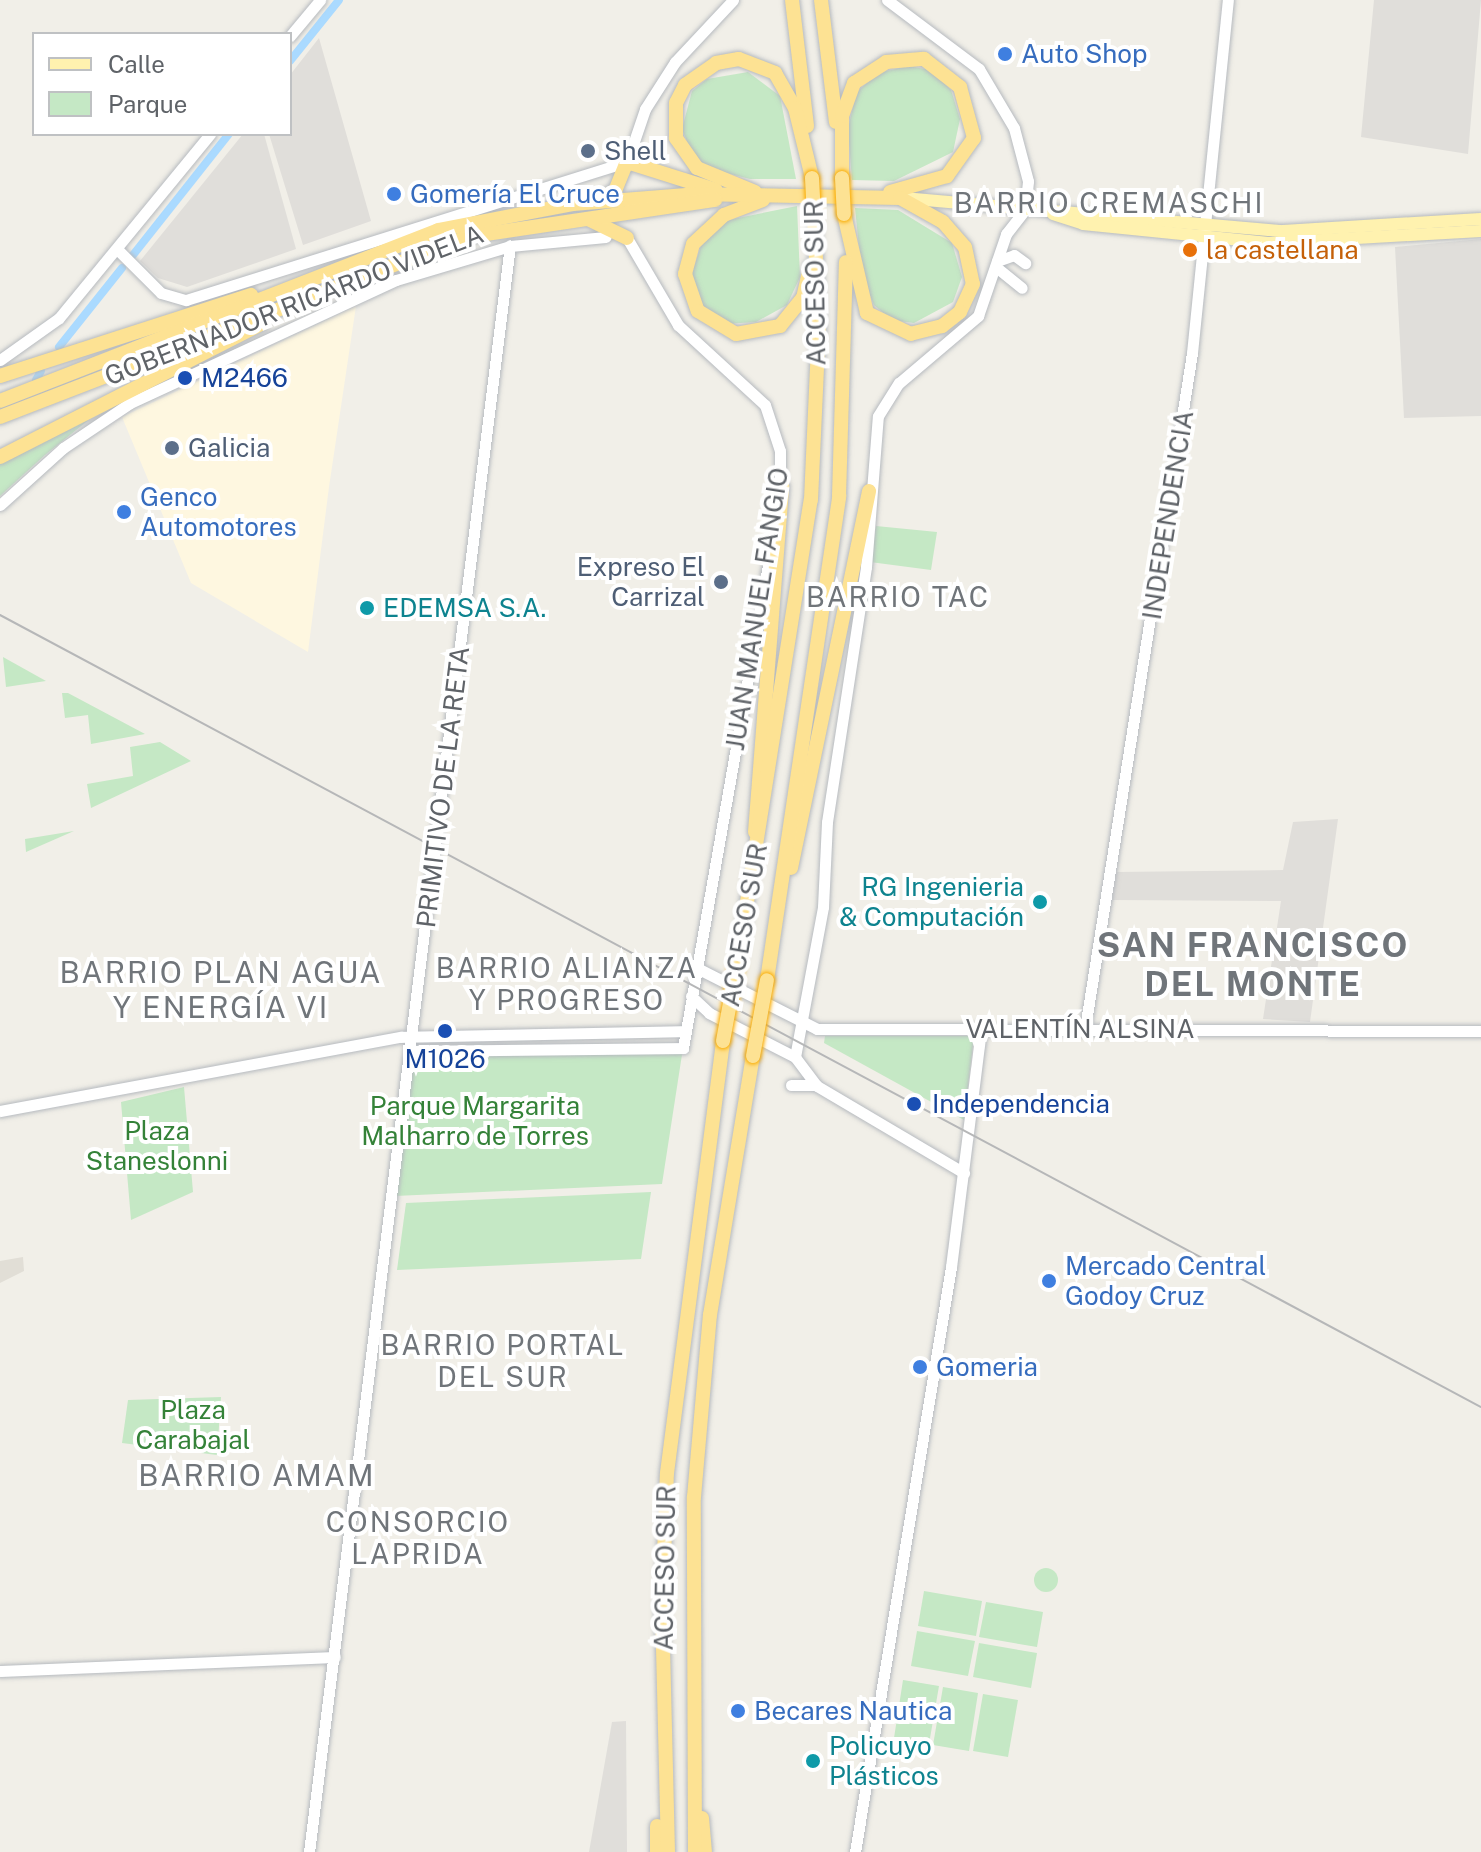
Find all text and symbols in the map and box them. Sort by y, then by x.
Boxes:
legend [32,32,292,136]
place label: Auto Shop [1021,38,1148,70]
marker: Auto Shop [996,45,1014,63]
text: Calle [108,50,165,78]
text: Parque [108,90,187,118]
place label: Shell [604,135,667,167]
marker: Shell [579,142,597,160]
place label: Gomería El Cruce [410,178,620,210]
marker: Gomería El Cruce [385,185,403,203]
district label: BARRIO CREMASCHI [954,186,1264,220]
street label: ACCESO SUR [798,200,832,366]
street label: GOBERNADOR RICARDO VIDELA [100,218,488,392]
place label: la castellana [1206,234,1359,266]
marker: la castellana [1181,241,1199,259]
place label: M2466 [201,362,288,394]
marker: M2466 [176,369,194,387]
street label: INDEPENDENCIA [1136,408,1200,622]
place label: Galicia [188,432,270,464]
marker: Galicia [163,439,181,457]
street label: JUAN MANUEL FANGIO [719,465,795,753]
place label: Genco Automotores [140,481,297,542]
marker: Genco Automotores [115,503,133,521]
place label: Expreso El Carrizal [577,551,705,612]
marker: Expreso El Carrizal [712,573,730,591]
district label: BARRIO TAC [806,580,990,614]
place label: EDEMSA S.A. [383,592,546,624]
marker: EDEMSA S.A. [358,599,376,617]
street label: PRIMITIVO DE LA RETA [410,644,476,930]
street label: ACCESO SUR [714,841,774,1009]
place label: RG Ingenieria & Computación [839,871,1024,932]
marker: RG Ingenieria & Computación [1031,893,1049,911]
district label: SAN FRANCISCO DEL MONTE [1097,925,1409,1004]
district label: BARRIO ALIANZA Y PROGRESO [436,951,698,1017]
district label: BARRIO PLAN AGUA Y ENERGÍA VI [59,954,383,1024]
street label: VALENTÍN ALSINA [965,1013,1195,1045]
marker: M1026 [436,1022,454,1040]
place label: M1026 [404,1043,486,1075]
place label: Independencia [932,1088,1110,1120]
park label: Parque Margarita Malharro de Torres [361,1090,589,1152]
marker: Independencia [903,1093,925,1115]
park label: Plaza Staneslonni [86,1115,228,1176]
place label: Mercado Central Godoy Cruz [1065,1250,1266,1312]
marker: Mercado Central Godoy Cruz [1040,1272,1058,1290]
district label: BARRIO PORTAL DEL SUR [381,1328,625,1394]
place label: Gomeria [936,1351,1038,1383]
marker: Gomeria [911,1358,929,1376]
park label: Plaza Carabajal [136,1394,250,1456]
district label: BARRIO AMAM [138,1457,376,1493]
street label: ACCESO SUR [648,1485,682,1651]
district label: CONSORCIO LAPRIDA [326,1505,510,1571]
place label: Becares Nautica [754,1695,953,1727]
marker: Becares Nautica [729,1702,747,1720]
place label: Policuyo Plásticos [829,1730,939,1792]
marker: Policuyo Plásticos [804,1752,822,1770]

